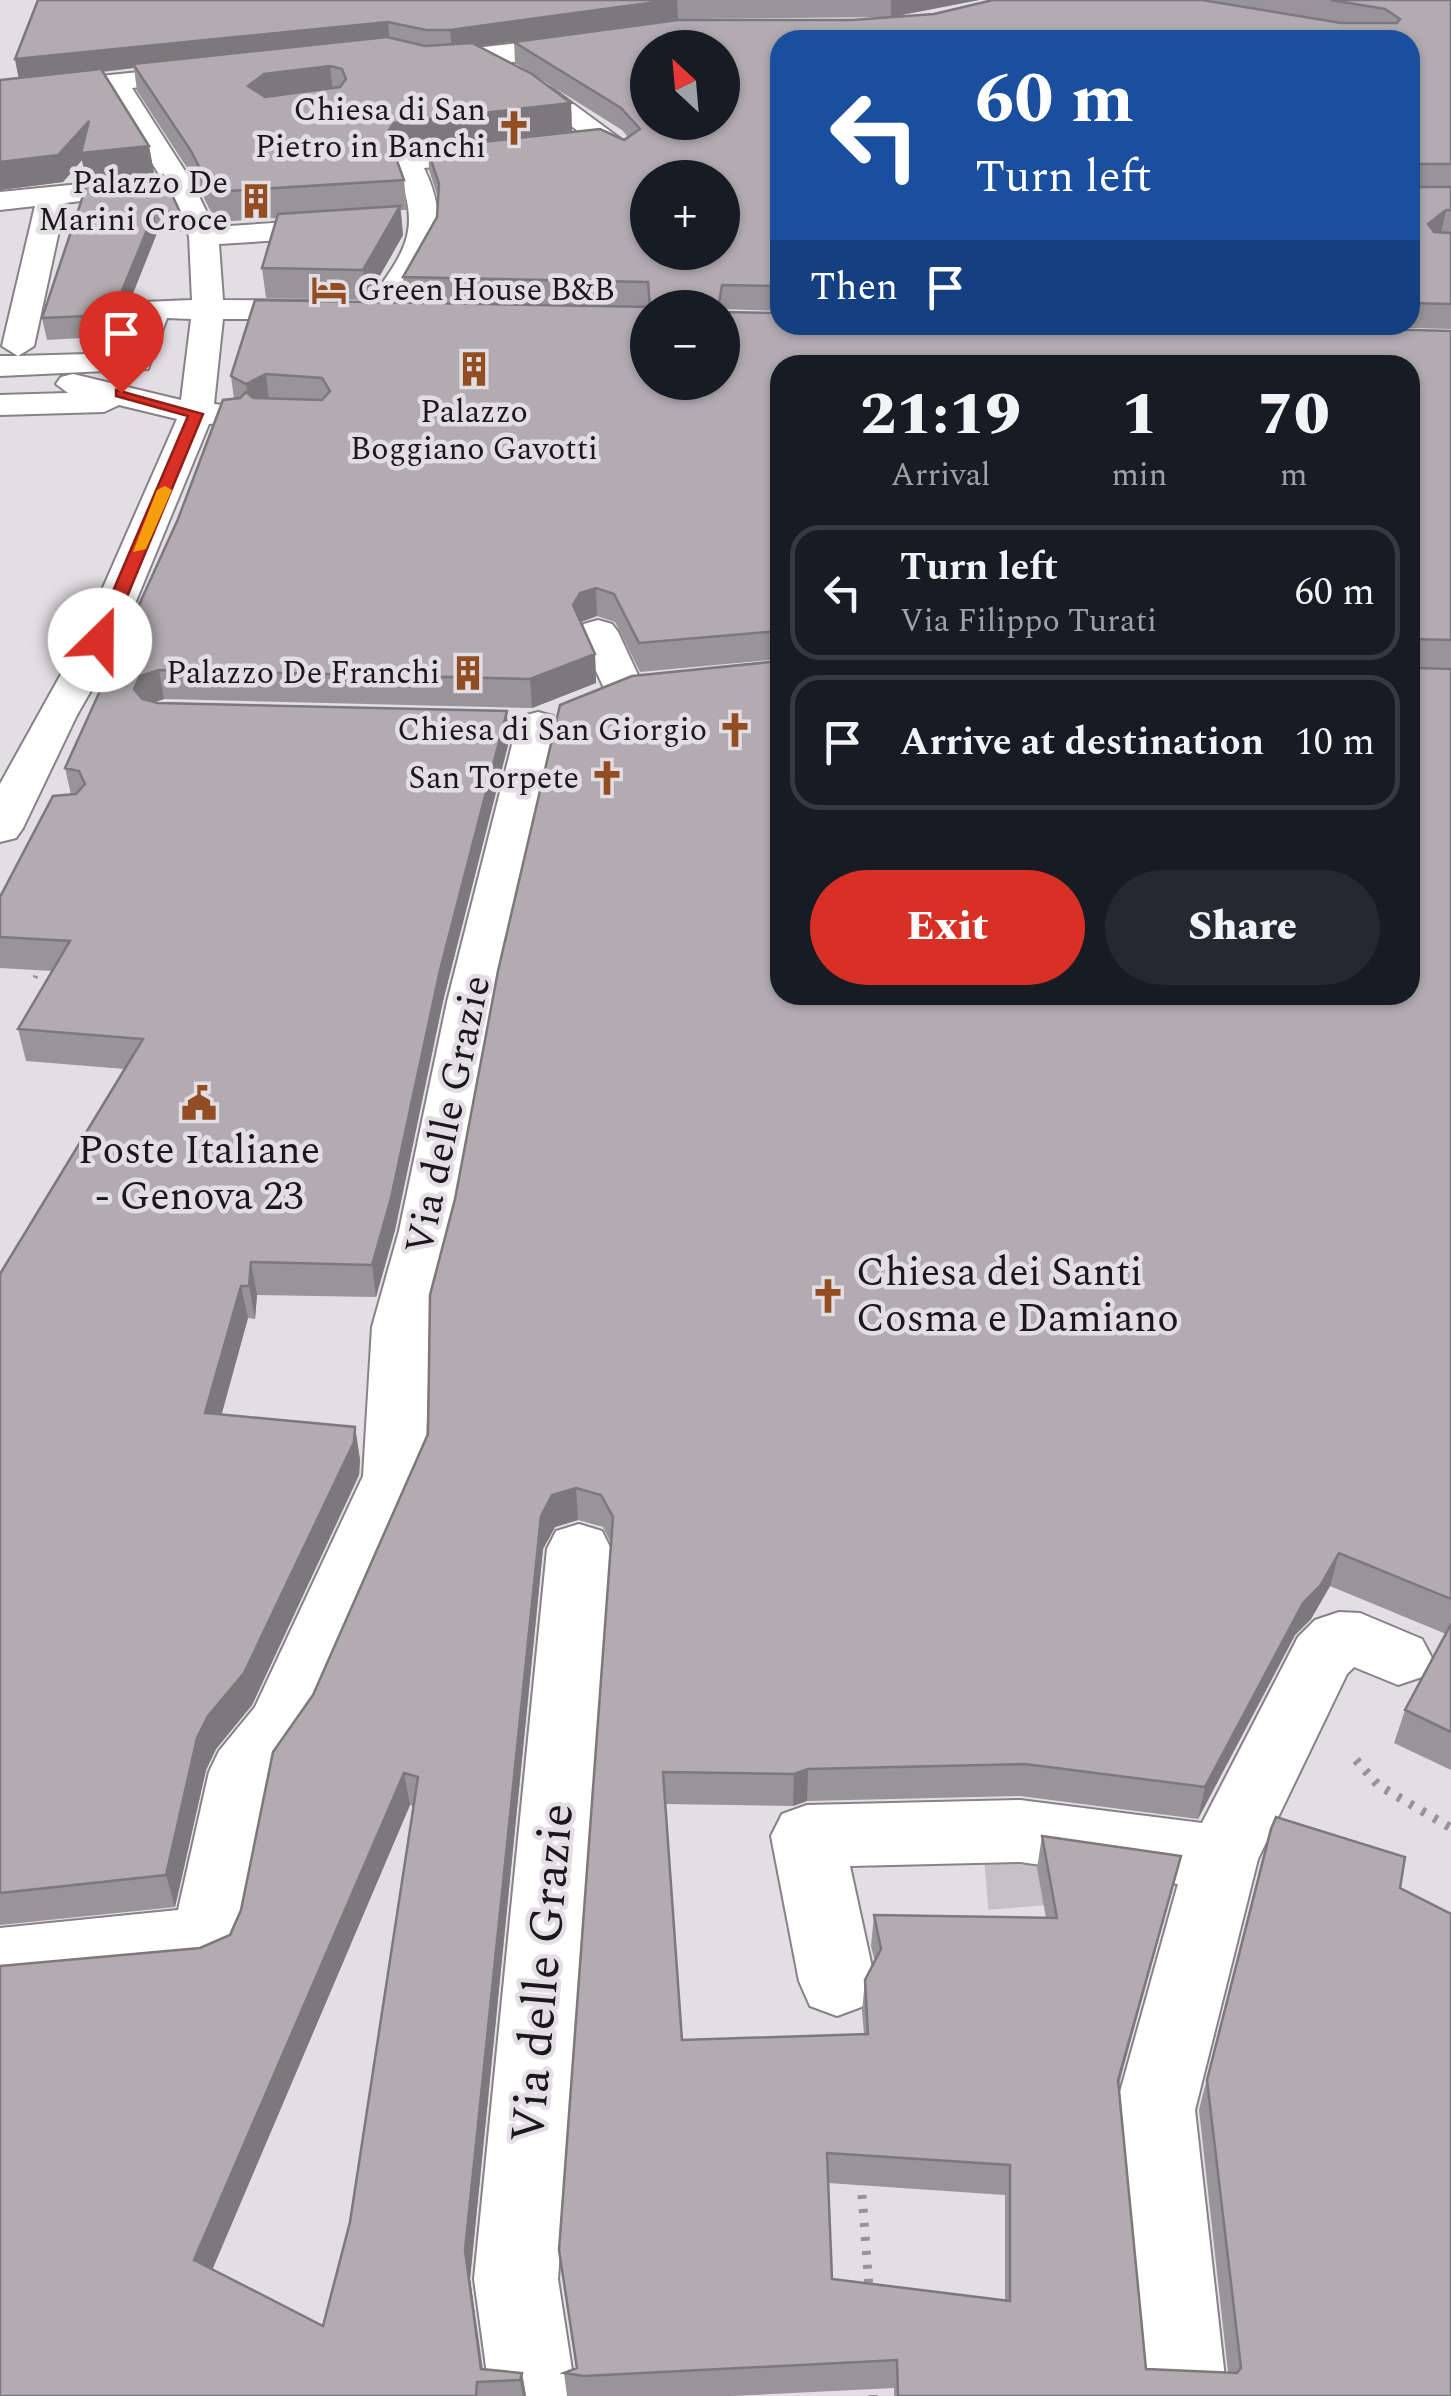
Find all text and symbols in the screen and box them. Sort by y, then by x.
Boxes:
north arrow [630,30,740,140]
map controls [630,30,740,400]
text: 60 m [975,47,1134,153]
icon: left [810,70,940,200]
place label: Chiesa di San Pietro in Banchi [255,86,486,172]
church icon: Chiesa di San Pietro in Banchi [495,109,533,147]
text: Turn left [975,143,1152,212]
place label: Palazzo De Marini Croce [38,159,228,245]
button: + [630,160,740,270]
building icon: Palazzo De Marini Croce [237,182,275,220]
text: Then [810,259,898,317]
icon: arrive [918,260,973,315]
place label: Green House B&B [357,266,615,315]
hotel icon: Green House B&B [310,271,348,309]
button: − [630,290,740,400]
pin [79,291,164,394]
icon: arrive [94,306,149,361]
building icon: Palazzo Boggiano Gavotti [455,350,493,388]
text: 21:19 [860,369,1021,461]
text: 1 [1121,369,1157,461]
text: 70 [1258,369,1330,461]
place label: Palazzo Boggiano Gavotti [350,388,598,474]
text: Arrival [891,451,991,500]
text: min [1111,451,1167,500]
text: m [1280,451,1307,500]
text: Turn left [900,539,1058,597]
text: 60 m [1295,564,1375,622]
icon: left [815,565,870,620]
position arrow [48,588,152,692]
text: Via Filippo Turati [900,597,1157,646]
place label: Palazzo De Franchi [166,649,440,698]
building icon: Palazzo De Franchi [449,654,487,692]
place label: Chiesa di San Giorgio [397,706,707,755]
church icon: Chiesa di San Giorgio [716,711,754,749]
text: Arrive at destination [900,714,1264,772]
text: 10 m [1295,714,1375,772]
icon: arrive [815,715,870,770]
place label: San Torpete [409,754,579,803]
church icon: San Torpete [588,759,626,797]
button: Exit [810,870,1085,985]
button: Share [1105,870,1380,985]
street label: Via delle Grazie [390,970,508,1260]
public building icon: Poste Italiane - Genova 23 [180,1084,218,1122]
place label: Poste Italiane - Genova 23 [78,1121,320,1228]
place label: Chiesa dei Santi Cosma e Damiano [856,1243,1179,1350]
church icon: Chiesa dei Santi Cosma e Damiano [809,1277,847,1315]
street label: Via delle Grazie [492,1800,594,2146]

